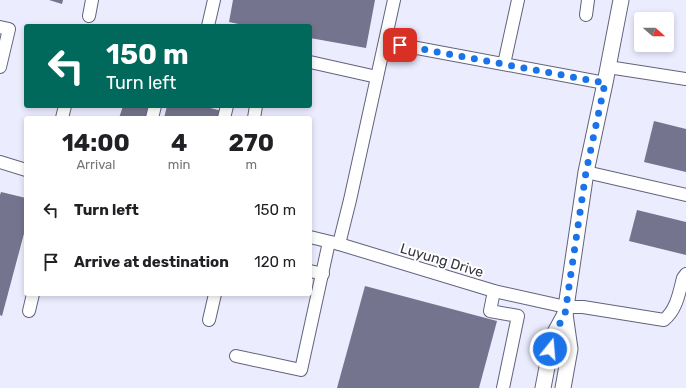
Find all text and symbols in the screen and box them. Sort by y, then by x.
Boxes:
north arrow [634,12,674,52]
map controls [634,12,674,52]
pin [383,28,417,62]
icon: arrive [389,34,411,56]
text: 150 m [106,38,189,71]
icon: left [40,40,92,92]
text: Turn left [106,72,176,94]
text: 14:00 [62,129,130,157]
text: 4 [171,129,187,157]
text: 270 [228,129,274,157]
text: Arrival [76,157,115,172]
text: min [168,157,190,172]
text: m [245,157,257,172]
icon: left [40,199,62,221]
text: Turn left [74,201,139,219]
text: 150 m [254,201,296,219]
street label: Luyung Drive [398,240,486,281]
icon: arrive [40,251,62,273]
text: Arrive at destination [74,253,229,271]
text: 120 m [254,253,296,271]
position arrow [529,328,571,370]

